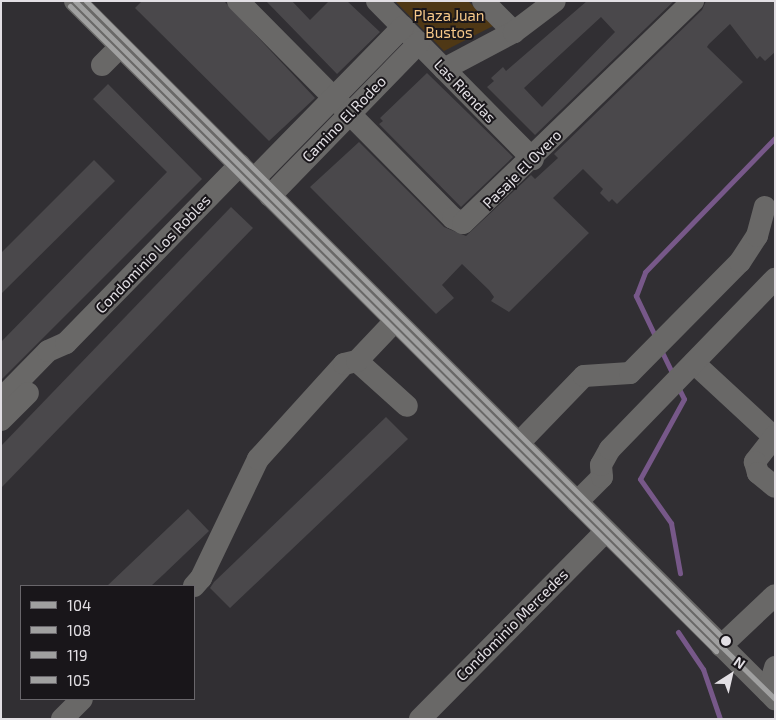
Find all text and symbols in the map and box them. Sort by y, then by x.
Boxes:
park label: Plaza Juan Bustos [413,6,485,41]
street label: Las Riendas [430,56,500,126]
street label: Camino El Rodeo [298,72,390,166]
street label: Pasaje El Overo [479,126,565,212]
street label: Condominio Los Robles [92,191,214,317]
street label: Condominio Mercedes [452,565,572,685]
legend [20,585,195,700]
text: 104 [67,596,91,614]
text: 108 [67,621,91,639]
unlabelled marker [721,636,731,646]
text: 119 [67,646,88,664]
north arrow [706,650,756,700]
text: N [731,652,749,672]
text: 105 [67,671,90,689]

